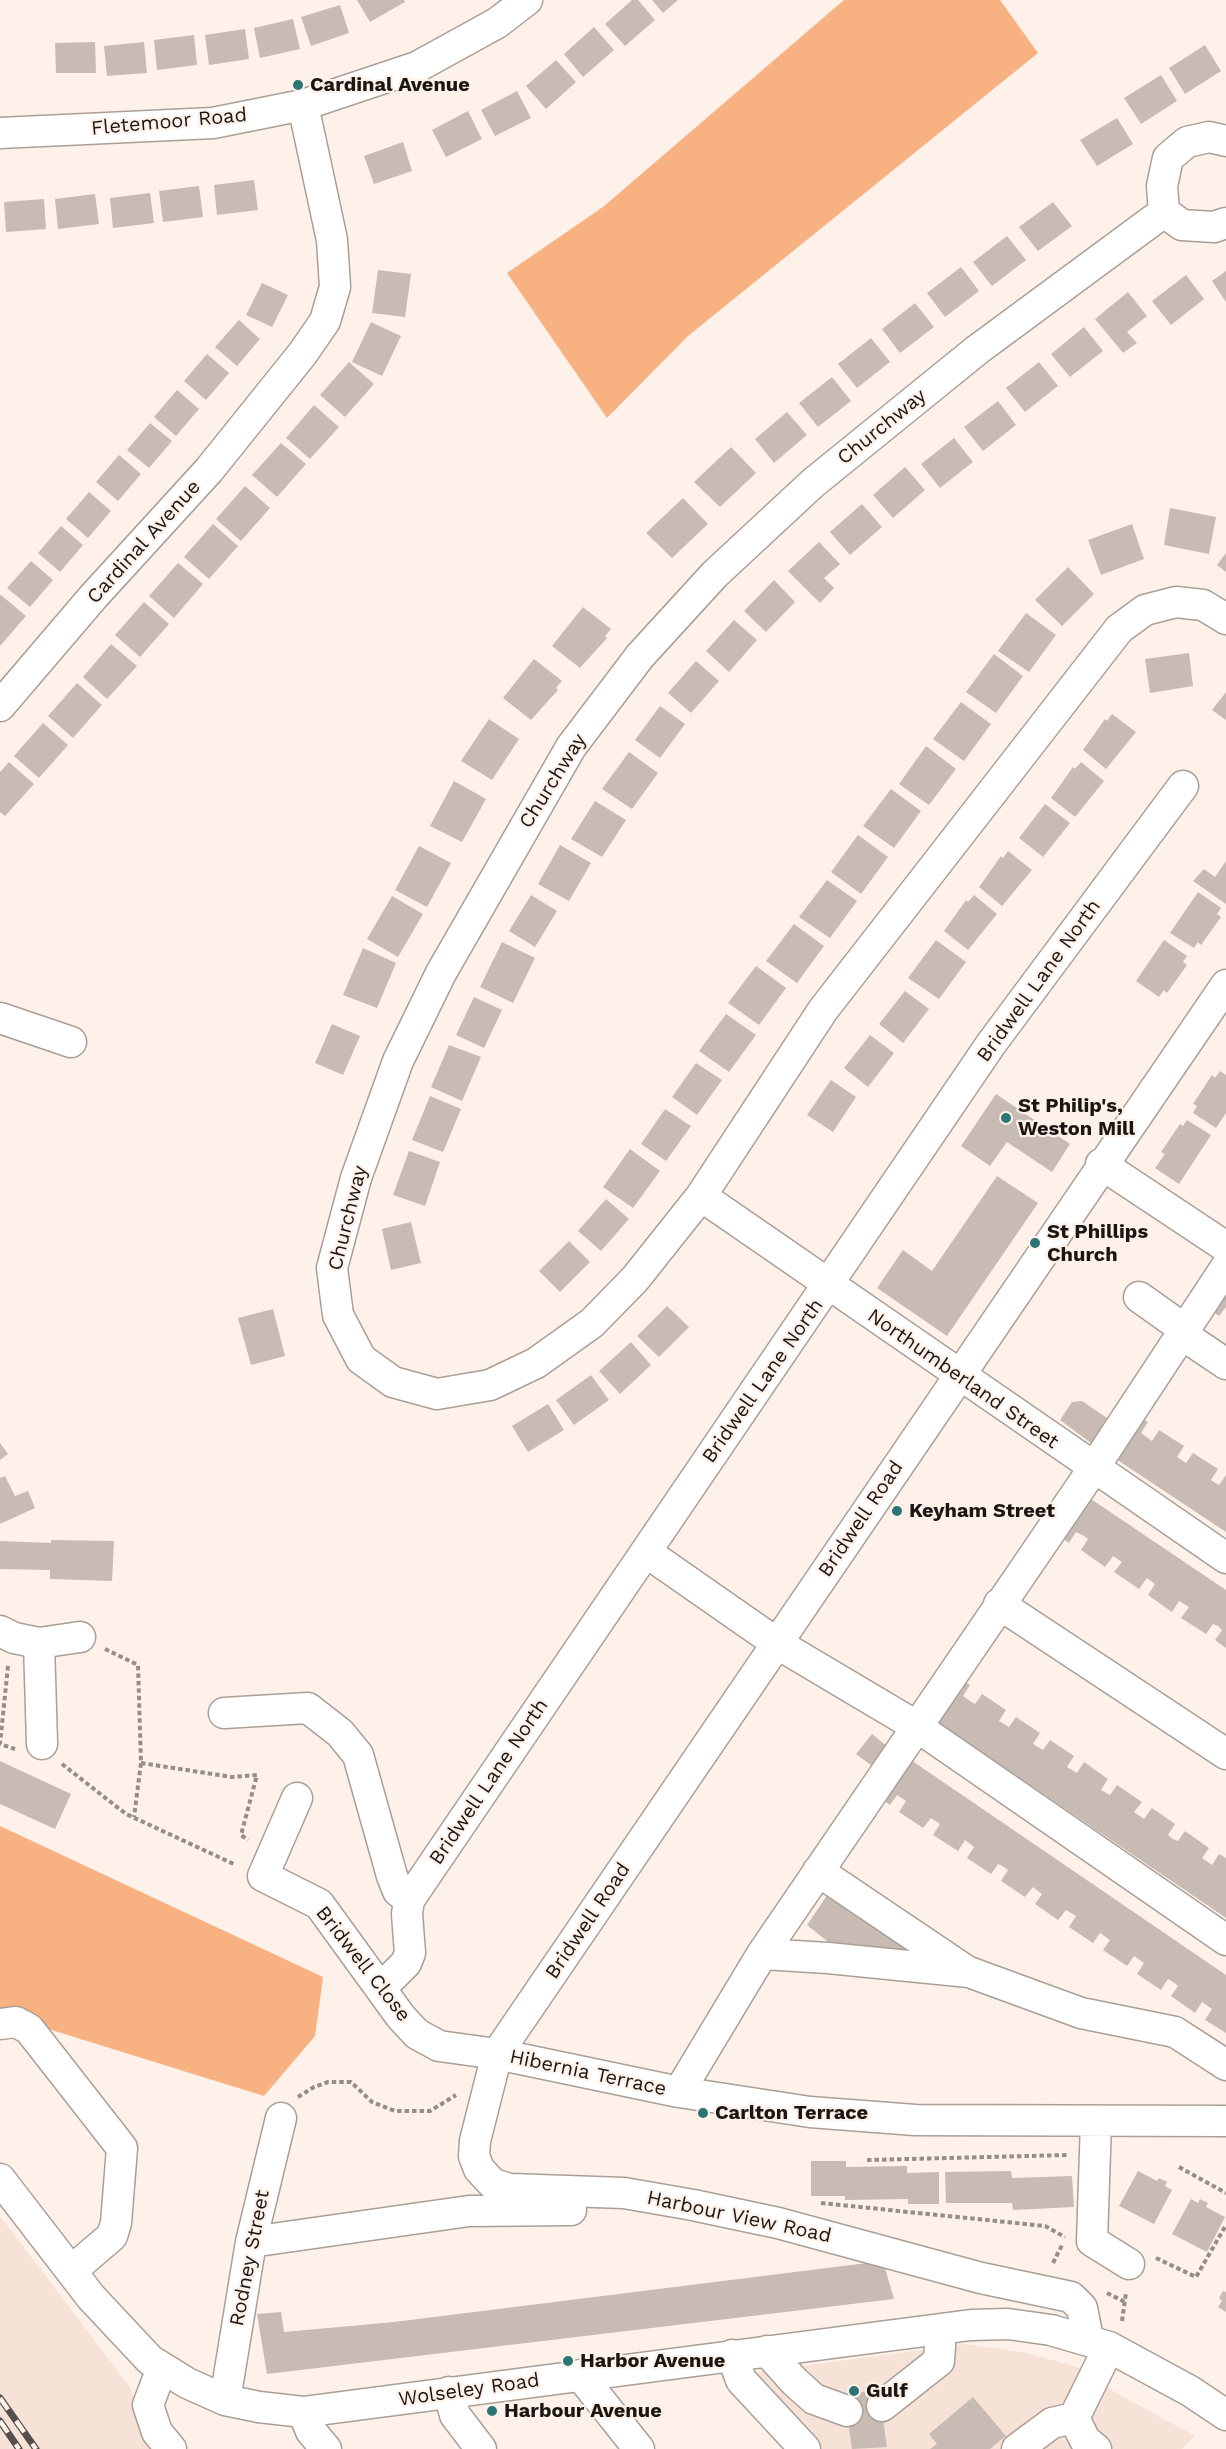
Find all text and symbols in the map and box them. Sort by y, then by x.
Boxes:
place label: Cardinal Avenue [310,73,470,97]
marker: Cardinal Avenue [291,78,305,92]
street label: Fletemoor Road [90,103,248,141]
street label: Churchway [833,384,931,470]
street label: Cardinal Avenue [82,475,206,609]
street label: Churchway [514,729,592,833]
street label: Bridwell Lane North [972,895,1106,1067]
place label: St Philip's, Weston Mill [1018,1094,1135,1141]
marker: St Philip's, Weston Mill [999,1111,1013,1125]
street label: Churchway [323,1163,373,1273]
place label: St Phillips Church [1047,1220,1148,1267]
marker: St Phillips Church [1028,1236,1042,1250]
street label: Bridwell Lane North [697,1294,829,1468]
street label: Northumberland Street [863,1304,1063,1454]
street label: Bridwell Road [813,1456,909,1582]
place label: Keyham Street [909,1499,1055,1523]
marker: Keyham Street [890,1504,904,1518]
street label: Bridwell Lane North [425,1694,553,1870]
street label: Bridwell Road [540,1858,636,1984]
street label: Bridwell Close [310,1901,416,2027]
street label: Hibernia Terrace [507,2045,669,2101]
place label: Carlton Terrace [715,2101,868,2125]
marker: Carlton Terrace [696,2106,710,2120]
street label: Harbour View Road [645,2186,833,2248]
street label: Rodney Street [225,2188,275,2328]
place label: Harbor Avenue [580,2349,725,2373]
marker: Harbor Avenue [561,2354,575,2368]
street label: Wolseley Road [397,2368,541,2412]
place label: Gulf [866,2379,908,2403]
marker: Gulf [847,2384,861,2398]
place label: Harbour Avenue [504,2399,662,2423]
marker: Harbour Avenue [485,2404,499,2418]

